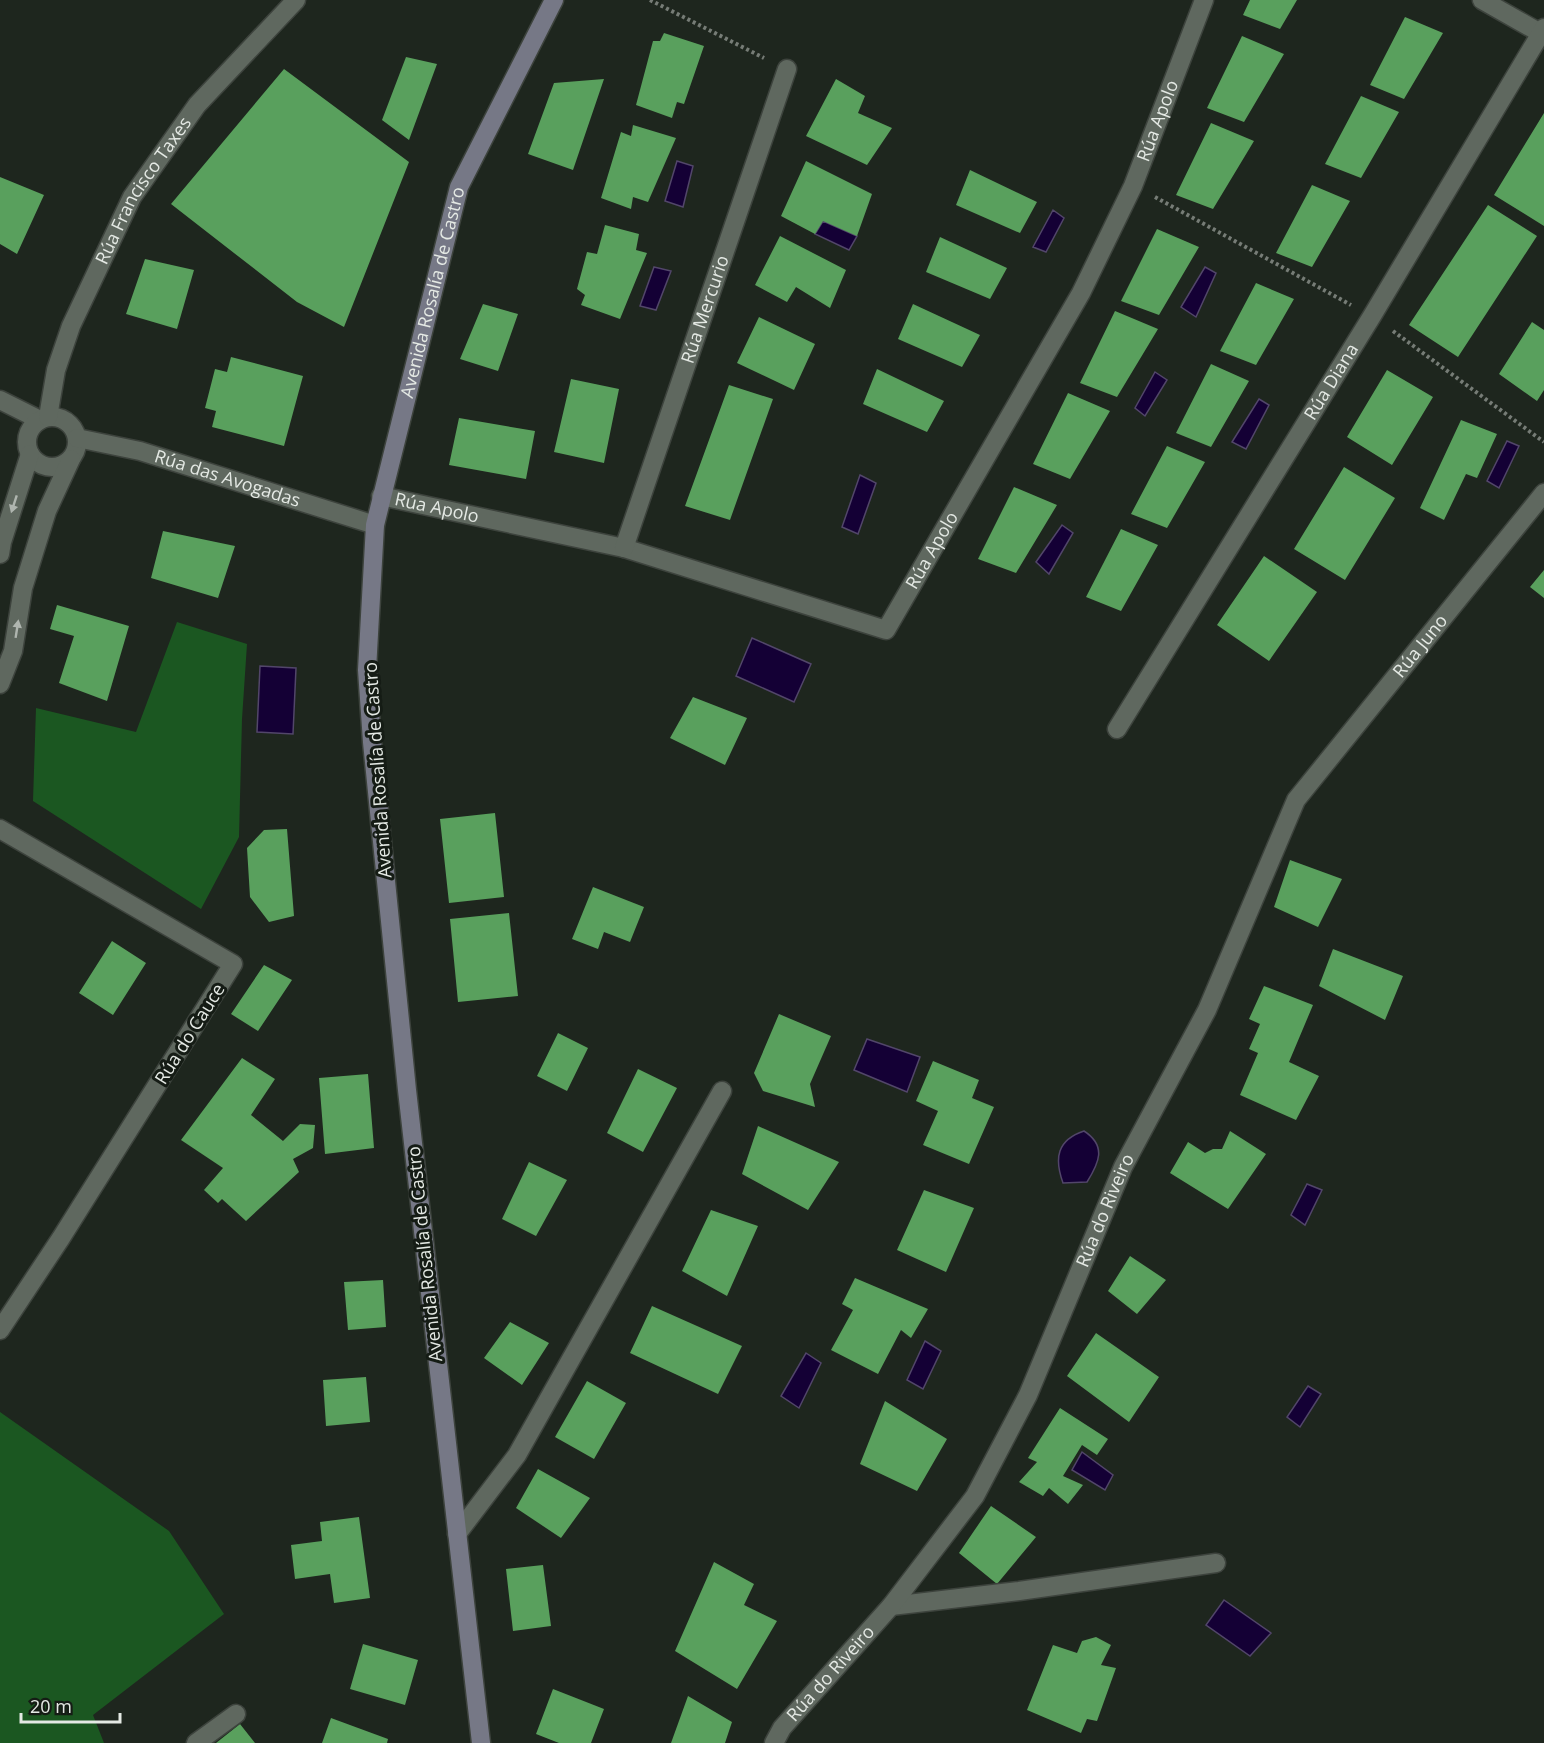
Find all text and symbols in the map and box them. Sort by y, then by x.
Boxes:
street label: Rúa Apolo [1130,76,1183,165]
street label: Rúa Francisco Taxes [89,112,196,268]
street label: Avenida Rosalía de Castro [394,184,470,400]
street label: Rúa Mercurio [675,252,734,366]
street label: Rúa Diana [1298,339,1363,424]
street label: Rúa das Avogadas [152,443,304,512]
street label: Rúa Apolo [393,486,481,528]
one-way arrow [9,495,18,513]
street label: Rúa Apolo [899,507,963,593]
street label: Rúa Juno [1387,609,1452,682]
one-way arrow [13,619,22,638]
street label: Avenida Rosalía de Castro [357,661,397,879]
street label: Rúa do Cauce [149,979,230,1088]
street label: Avenida Rosalía de Castro [401,1145,447,1363]
street label: Rúa do Riveiro [1070,1149,1139,1270]
street label: Rúa do Riveiro [781,1620,879,1726]
scale bar [21,1686,120,1724]
text: 20 m [30,1694,72,1718]

